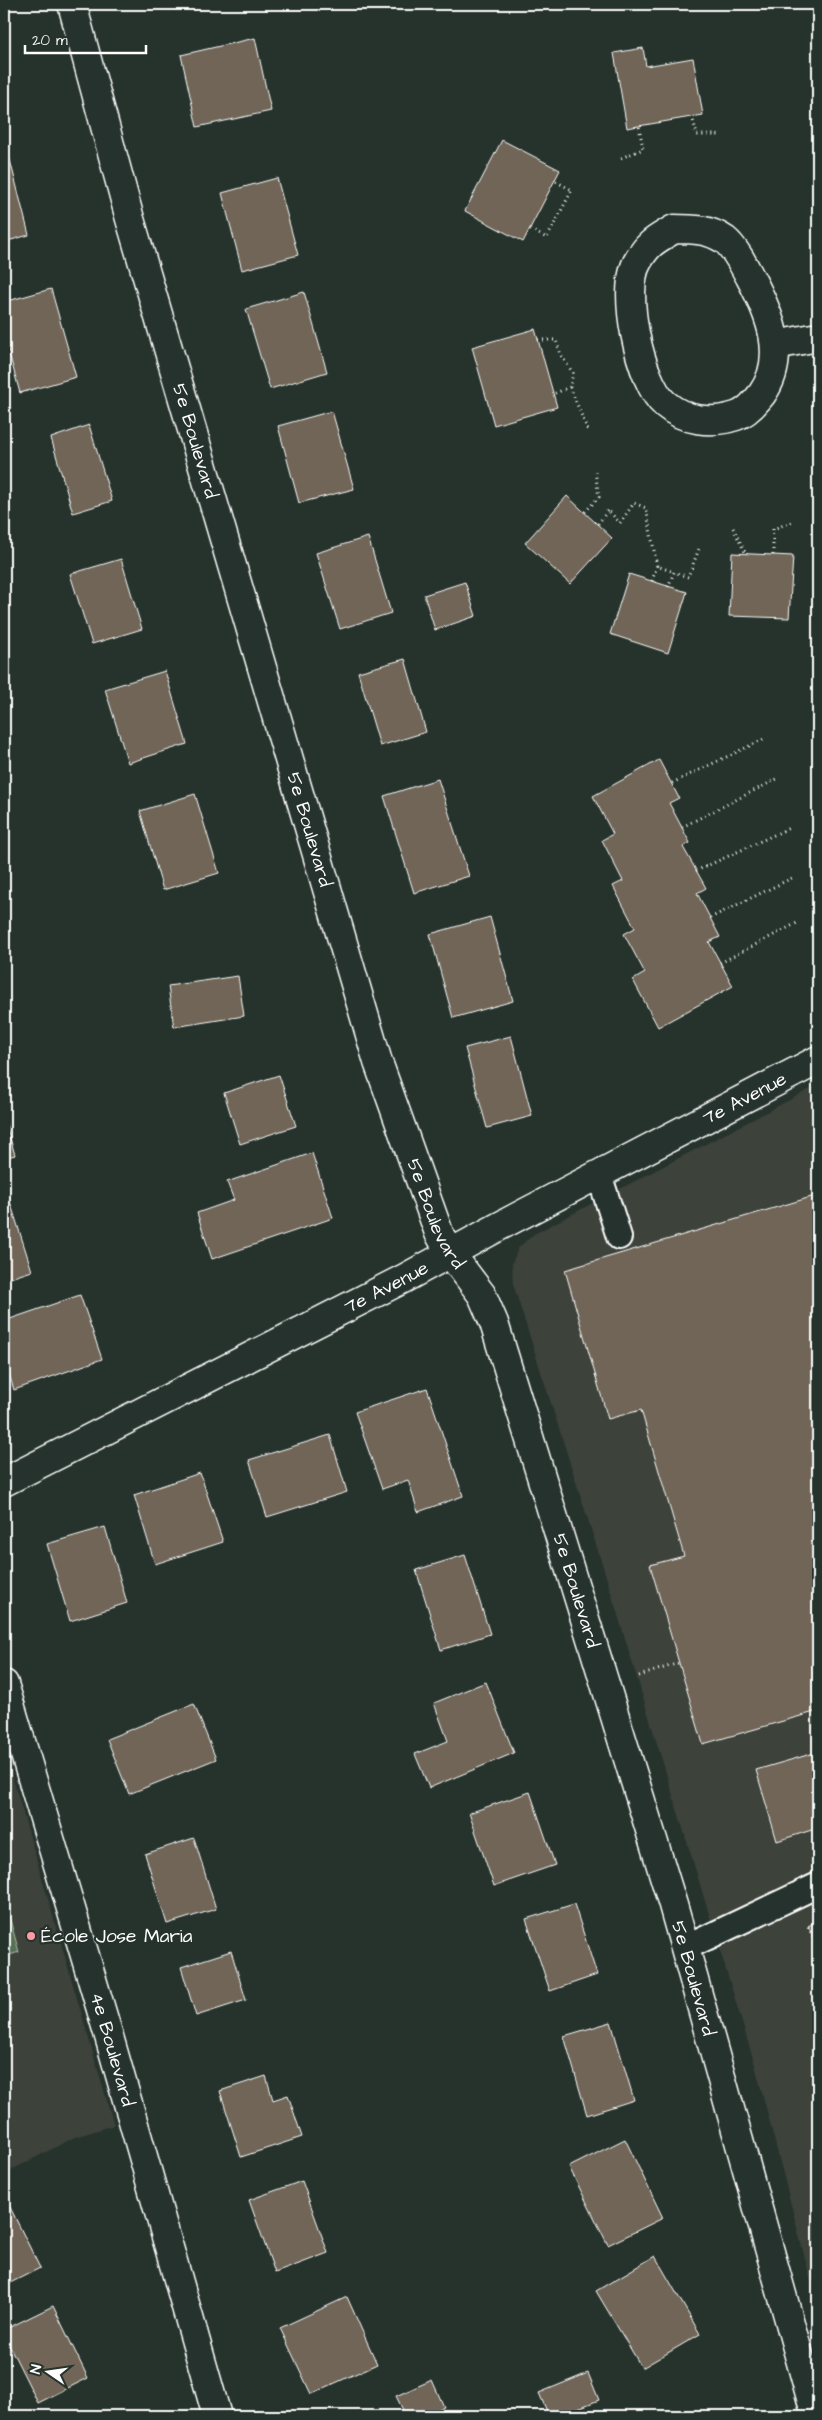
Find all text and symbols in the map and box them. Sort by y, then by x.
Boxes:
scale bar [25,22,146,54]
text: 20 m [32,30,68,51]
street label: 5e Boulevard [166,380,225,502]
street label: 5e Boulevard [280,769,339,890]
street label: 7e Avenue [698,1065,791,1131]
street label: 5e Boulevard [400,1155,472,1275]
street label: 7e Avenue [340,1254,433,1320]
street label: 5e Boulevard [546,1530,607,1651]
street label: 5e Boulevard [665,1918,723,2039]
place label: École Jose Maria [41,1923,193,1950]
marker: École Jose Maria [25,1930,37,1942]
street label: 4e Boulevard [83,1989,142,2110]
north arrow [22,2348,72,2398]
text: N [26,2363,47,2376]

